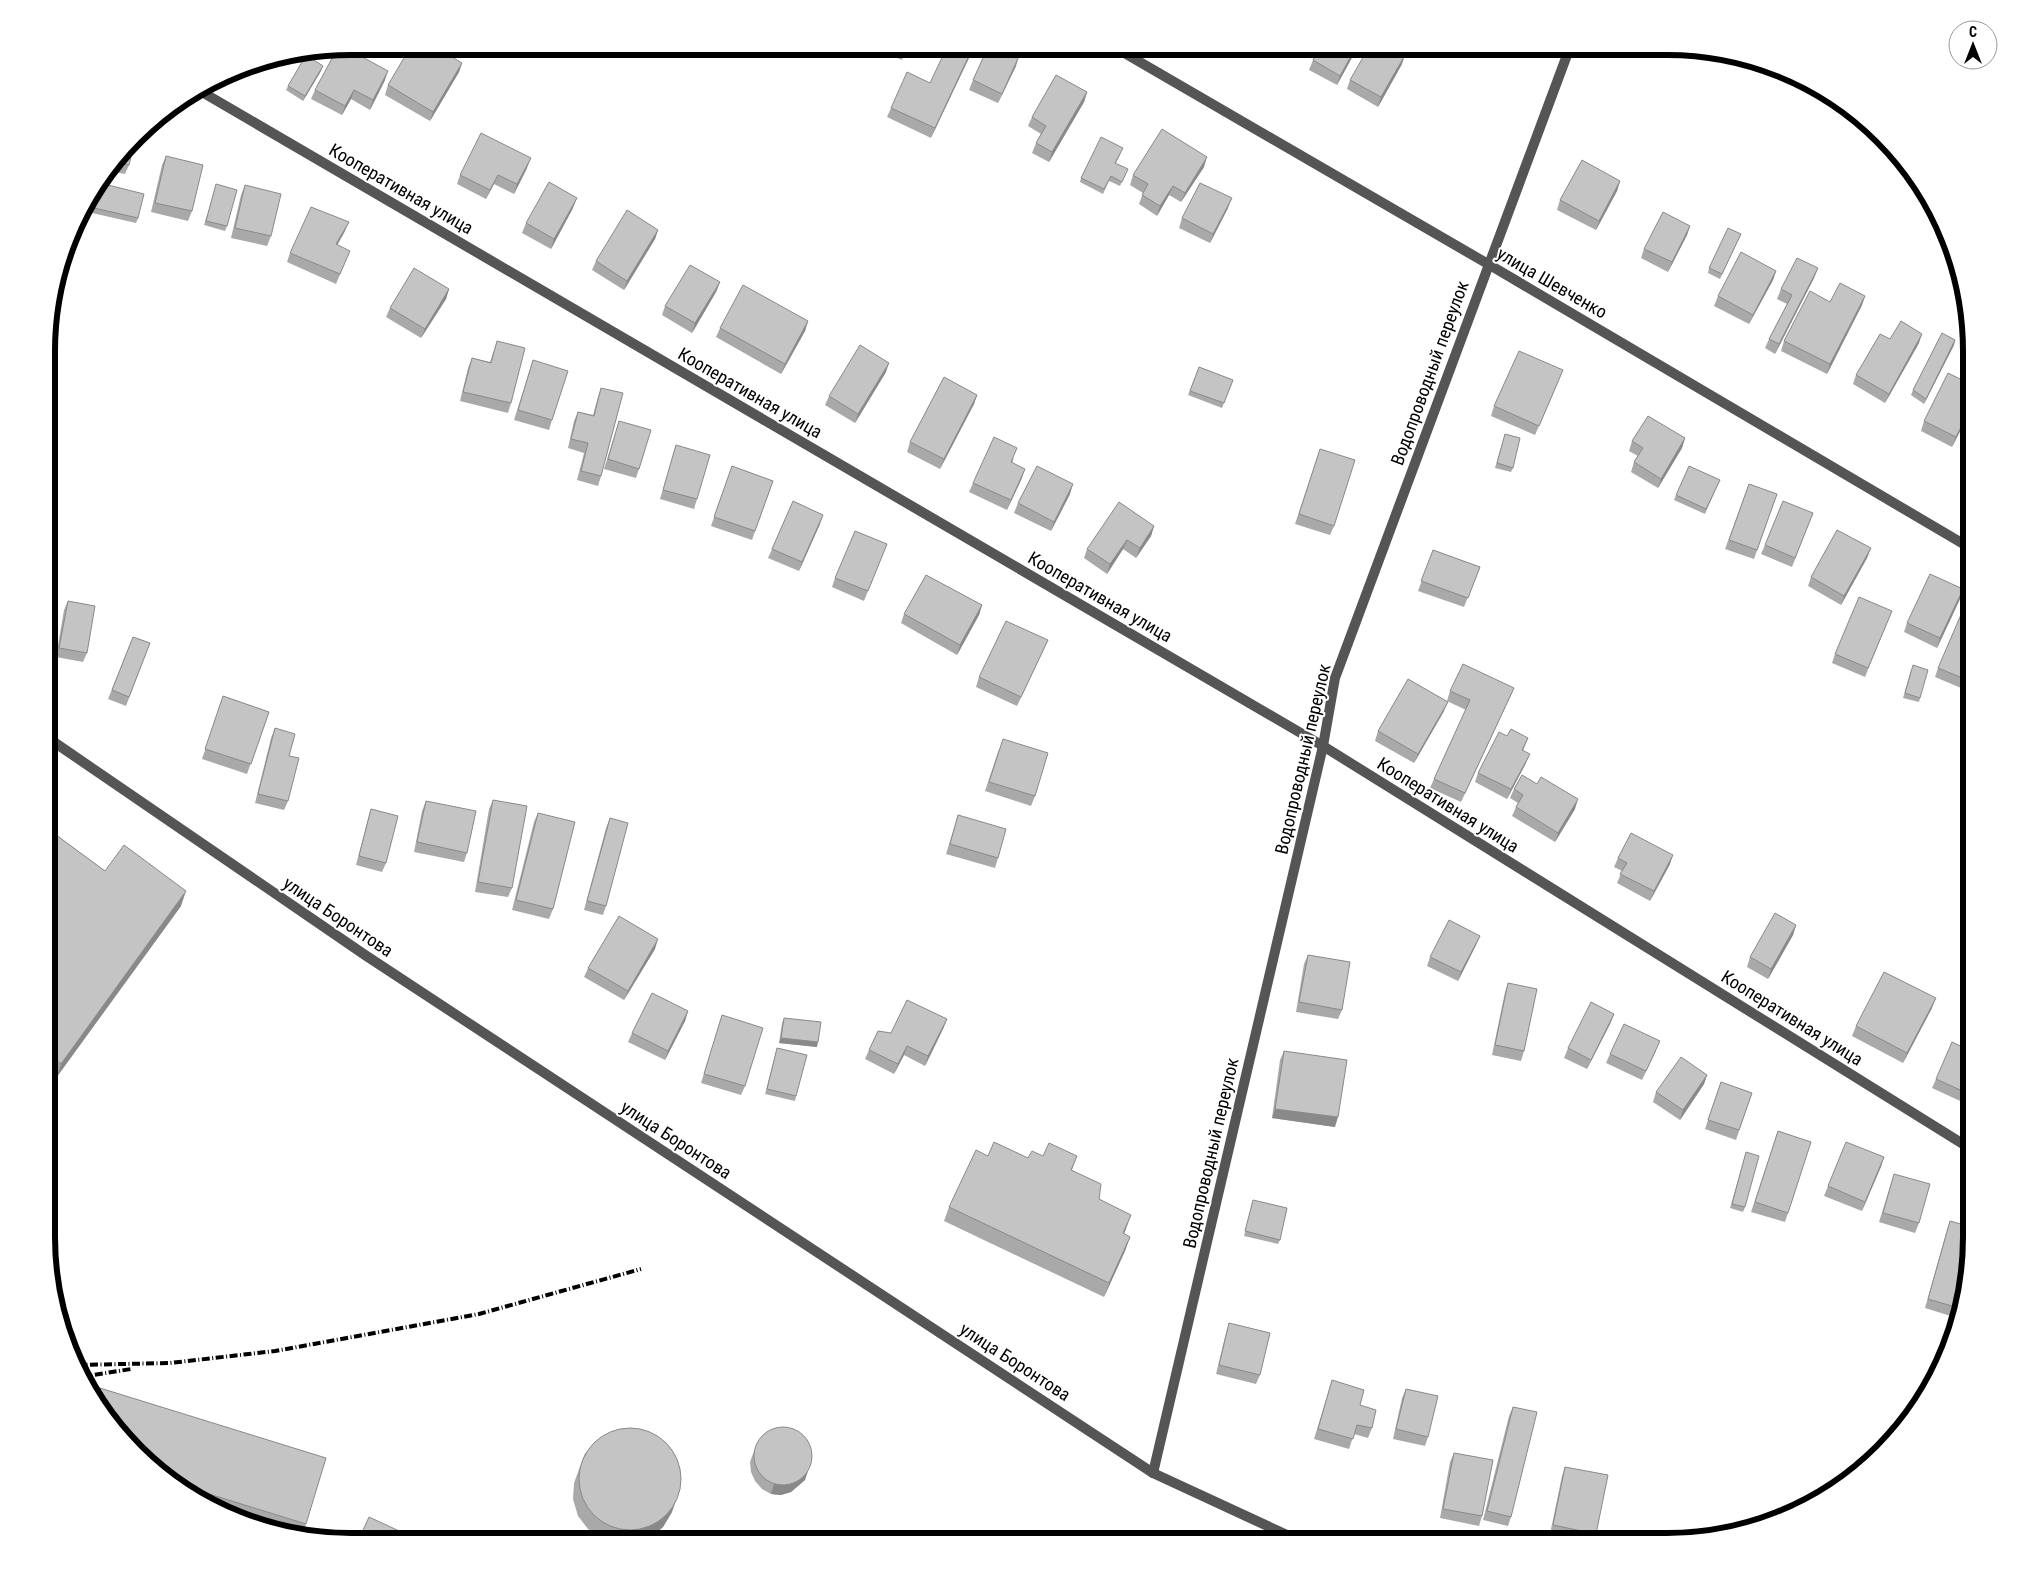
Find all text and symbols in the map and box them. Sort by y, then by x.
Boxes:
north arrow [1948,20,1998,70]
text: С [1969,24,1977,40]
street label: Кооперативная улица [325,139,477,238]
street label: улица Шевченко [1493,243,1611,323]
street label: Водопроводный переулок [1386,277,1473,468]
street label: Кооперативная улица [674,343,826,442]
street label: Кооперативная улица [1024,547,1176,646]
street label: Водопроводный переулок [1270,661,1335,856]
street label: Кооперативная улица [1374,753,1523,857]
street label: улица Боронтова [279,872,397,961]
street label: Кооперативная улица [1718,966,1867,1070]
street label: Водопроводный переулок [1178,1055,1243,1250]
street label: улица Боронтова [617,1096,736,1183]
street label: улица Боронтова [956,1318,1075,1405]

